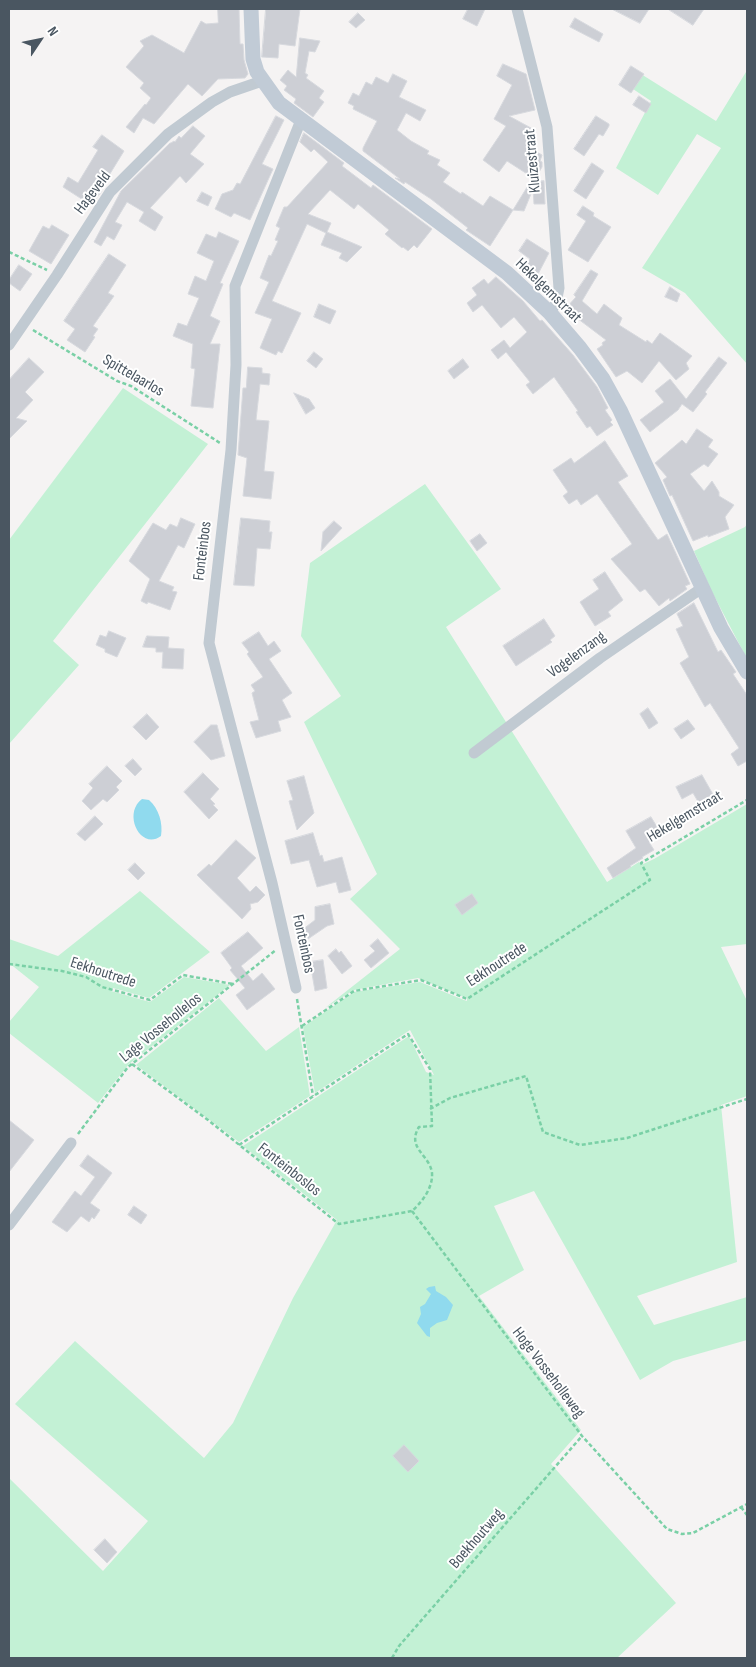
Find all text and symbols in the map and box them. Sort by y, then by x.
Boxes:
north arrow [15,15,65,65]
text: N [44,23,62,39]
street label: Kluizestraat [521,128,545,194]
street label: Hageveld [71,168,115,218]
street label: Hekelgemstraat [511,255,585,327]
street label: Spittelaarlos [99,351,167,401]
street label: Fonteinbos [190,520,216,582]
street label: Vogelenzang [544,627,610,683]
street label: Hekelgemstraat [644,787,726,847]
street label: Fonteinbos [287,913,319,975]
street label: Eekhoutrede [463,938,531,992]
street label: Eekhoutrede [68,953,138,993]
street label: Lage Vossehollelos [116,989,206,1067]
street label: Fonteinboslos [254,1139,324,1201]
street label: Hoge Vosseholleweg [508,1324,588,1422]
street label: Boekhoutweg [446,1505,508,1573]

